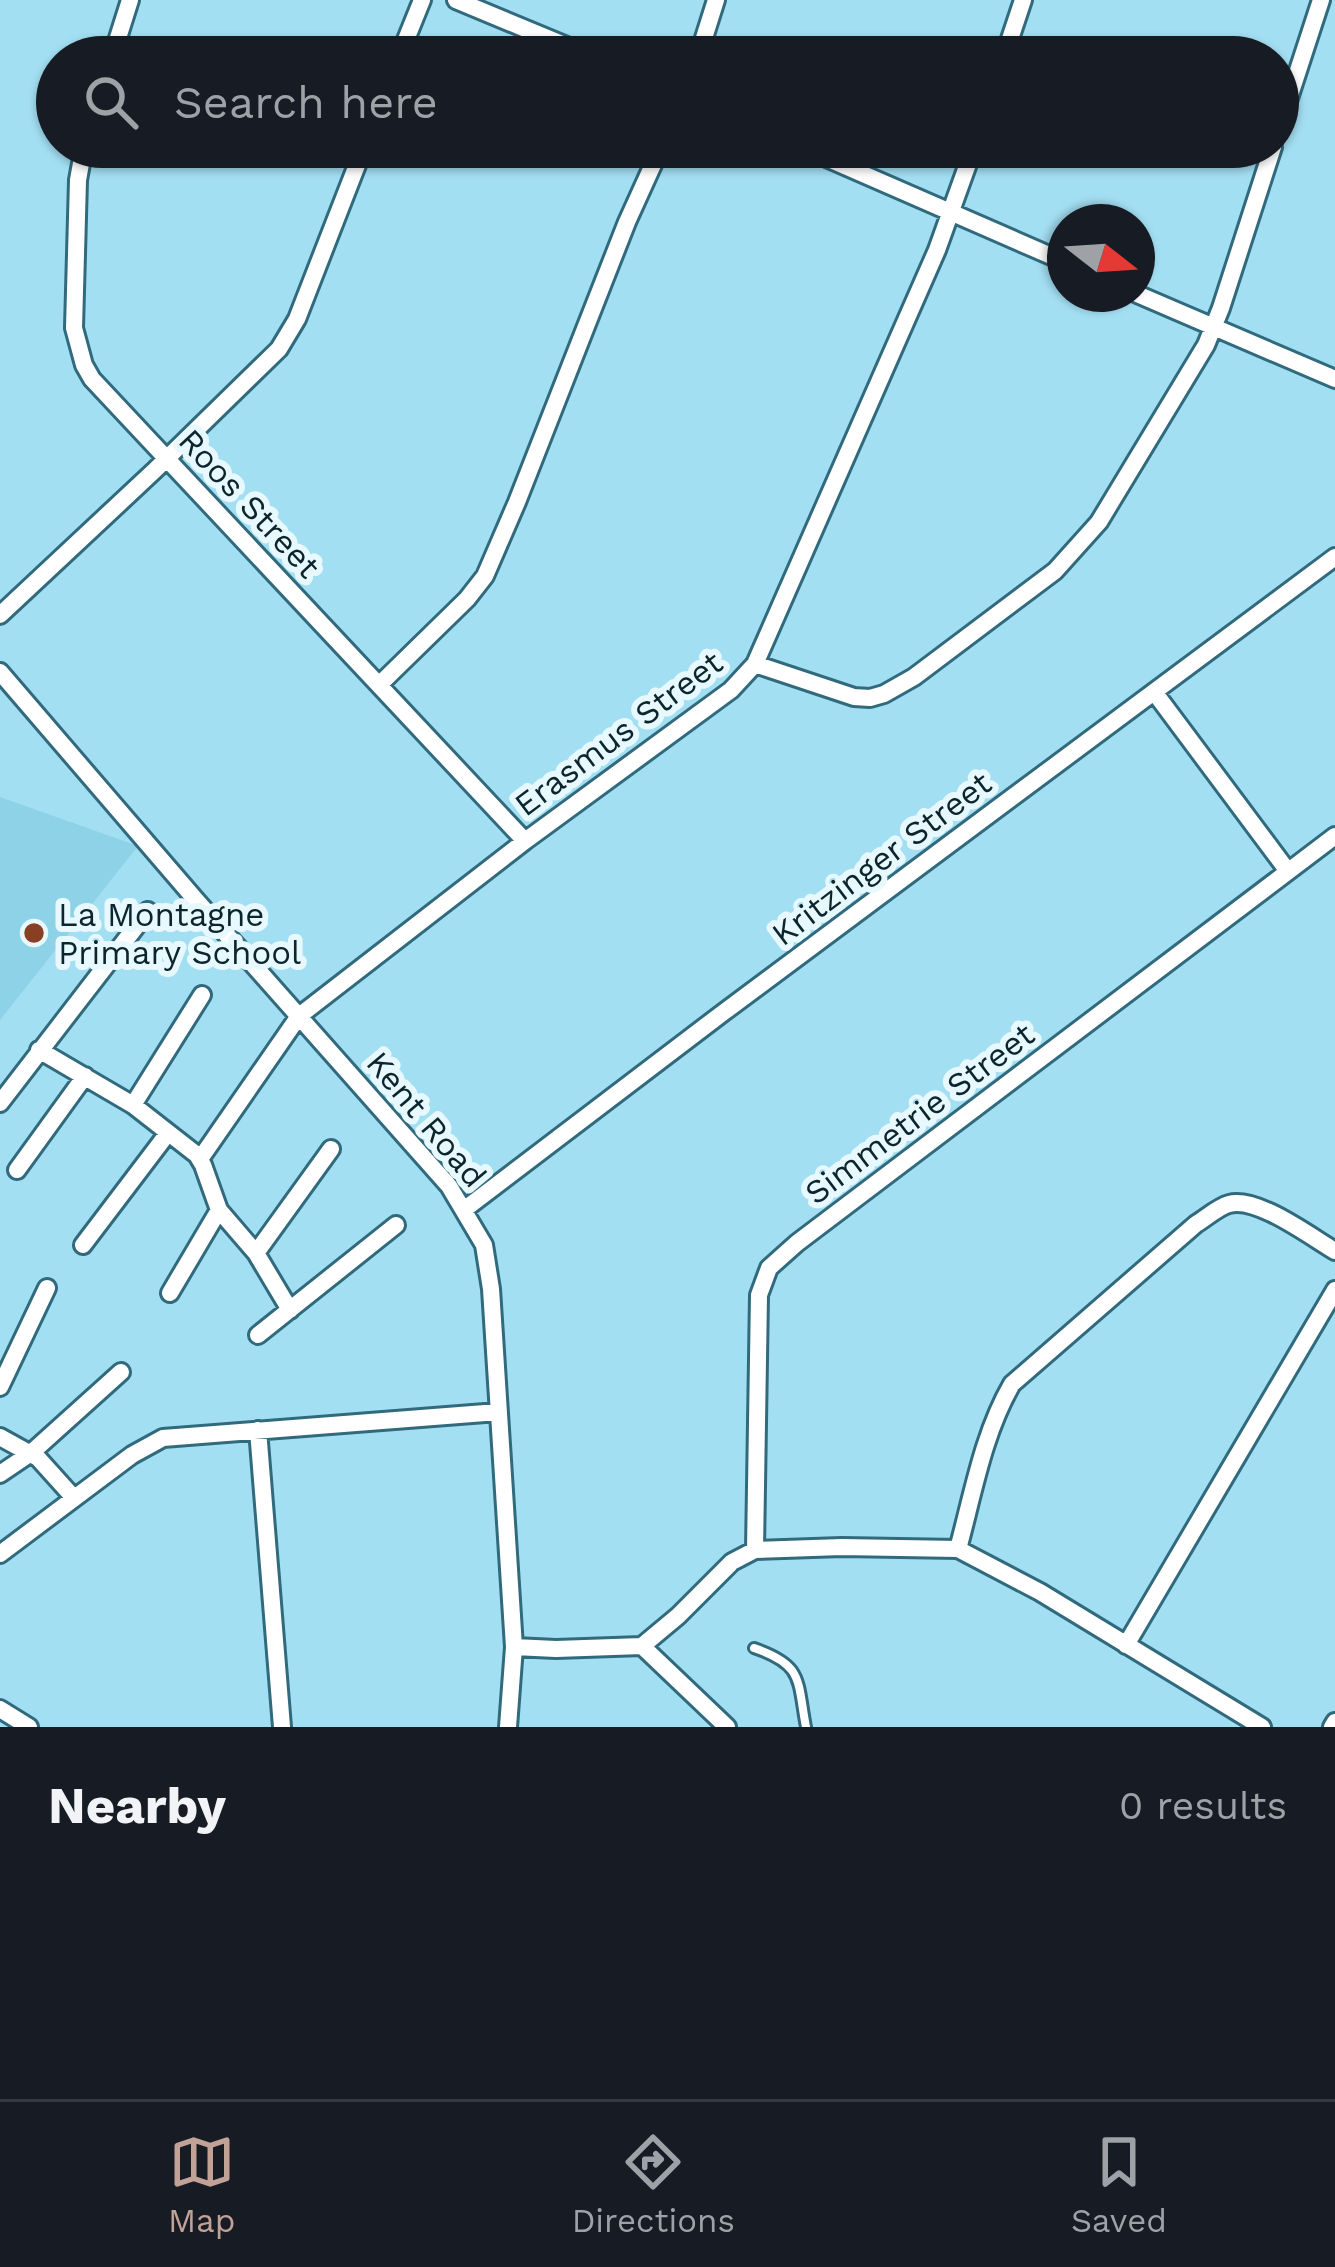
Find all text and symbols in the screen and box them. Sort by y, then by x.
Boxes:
search box [36,36,1299,168]
icon: search [78,69,144,135]
text: Search here [174,76,438,129]
north arrow [1047,204,1155,312]
street label: Roos Street [171,421,328,586]
street label: Erasmus Street [507,643,730,824]
street label: Kritzinger Street [764,763,999,954]
place label: La Montagne Primary School [58,895,301,972]
marker: La Montagne Primary School [21,920,47,946]
street label: Simmetrie Street [797,1014,1042,1212]
street label: Kent Road [359,1044,495,1195]
text: Nearby [48,1776,226,1835]
text: 0 results [1119,1783,1287,1828]
tab: Map [168,2129,235,2240]
tab: Directions [572,2129,735,2240]
tab: Saved [1071,2129,1167,2240]

